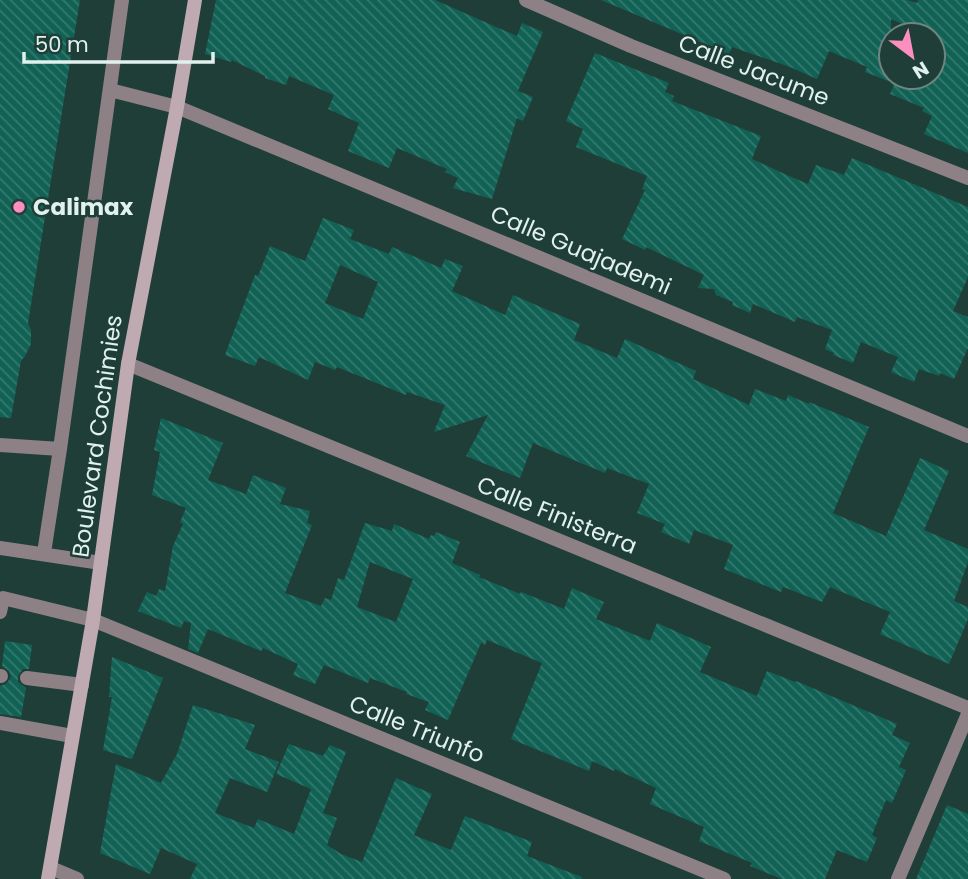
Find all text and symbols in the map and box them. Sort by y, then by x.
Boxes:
scale bar [24,21,214,65]
north arrow [877,21,947,91]
street label: Calle Jacume [674,27,834,113]
text: 50 m [35,30,89,59]
text: N [908,55,934,85]
place label: Calimax [33,191,134,223]
street label: Calle Guajademi [486,197,676,303]
marker: Calimax [11,199,27,215]
street label: Boulevard Cochimies [64,313,130,559]
street label: Calle Finisterra [472,468,642,562]
street label: Calle Triunfo [345,687,489,771]

